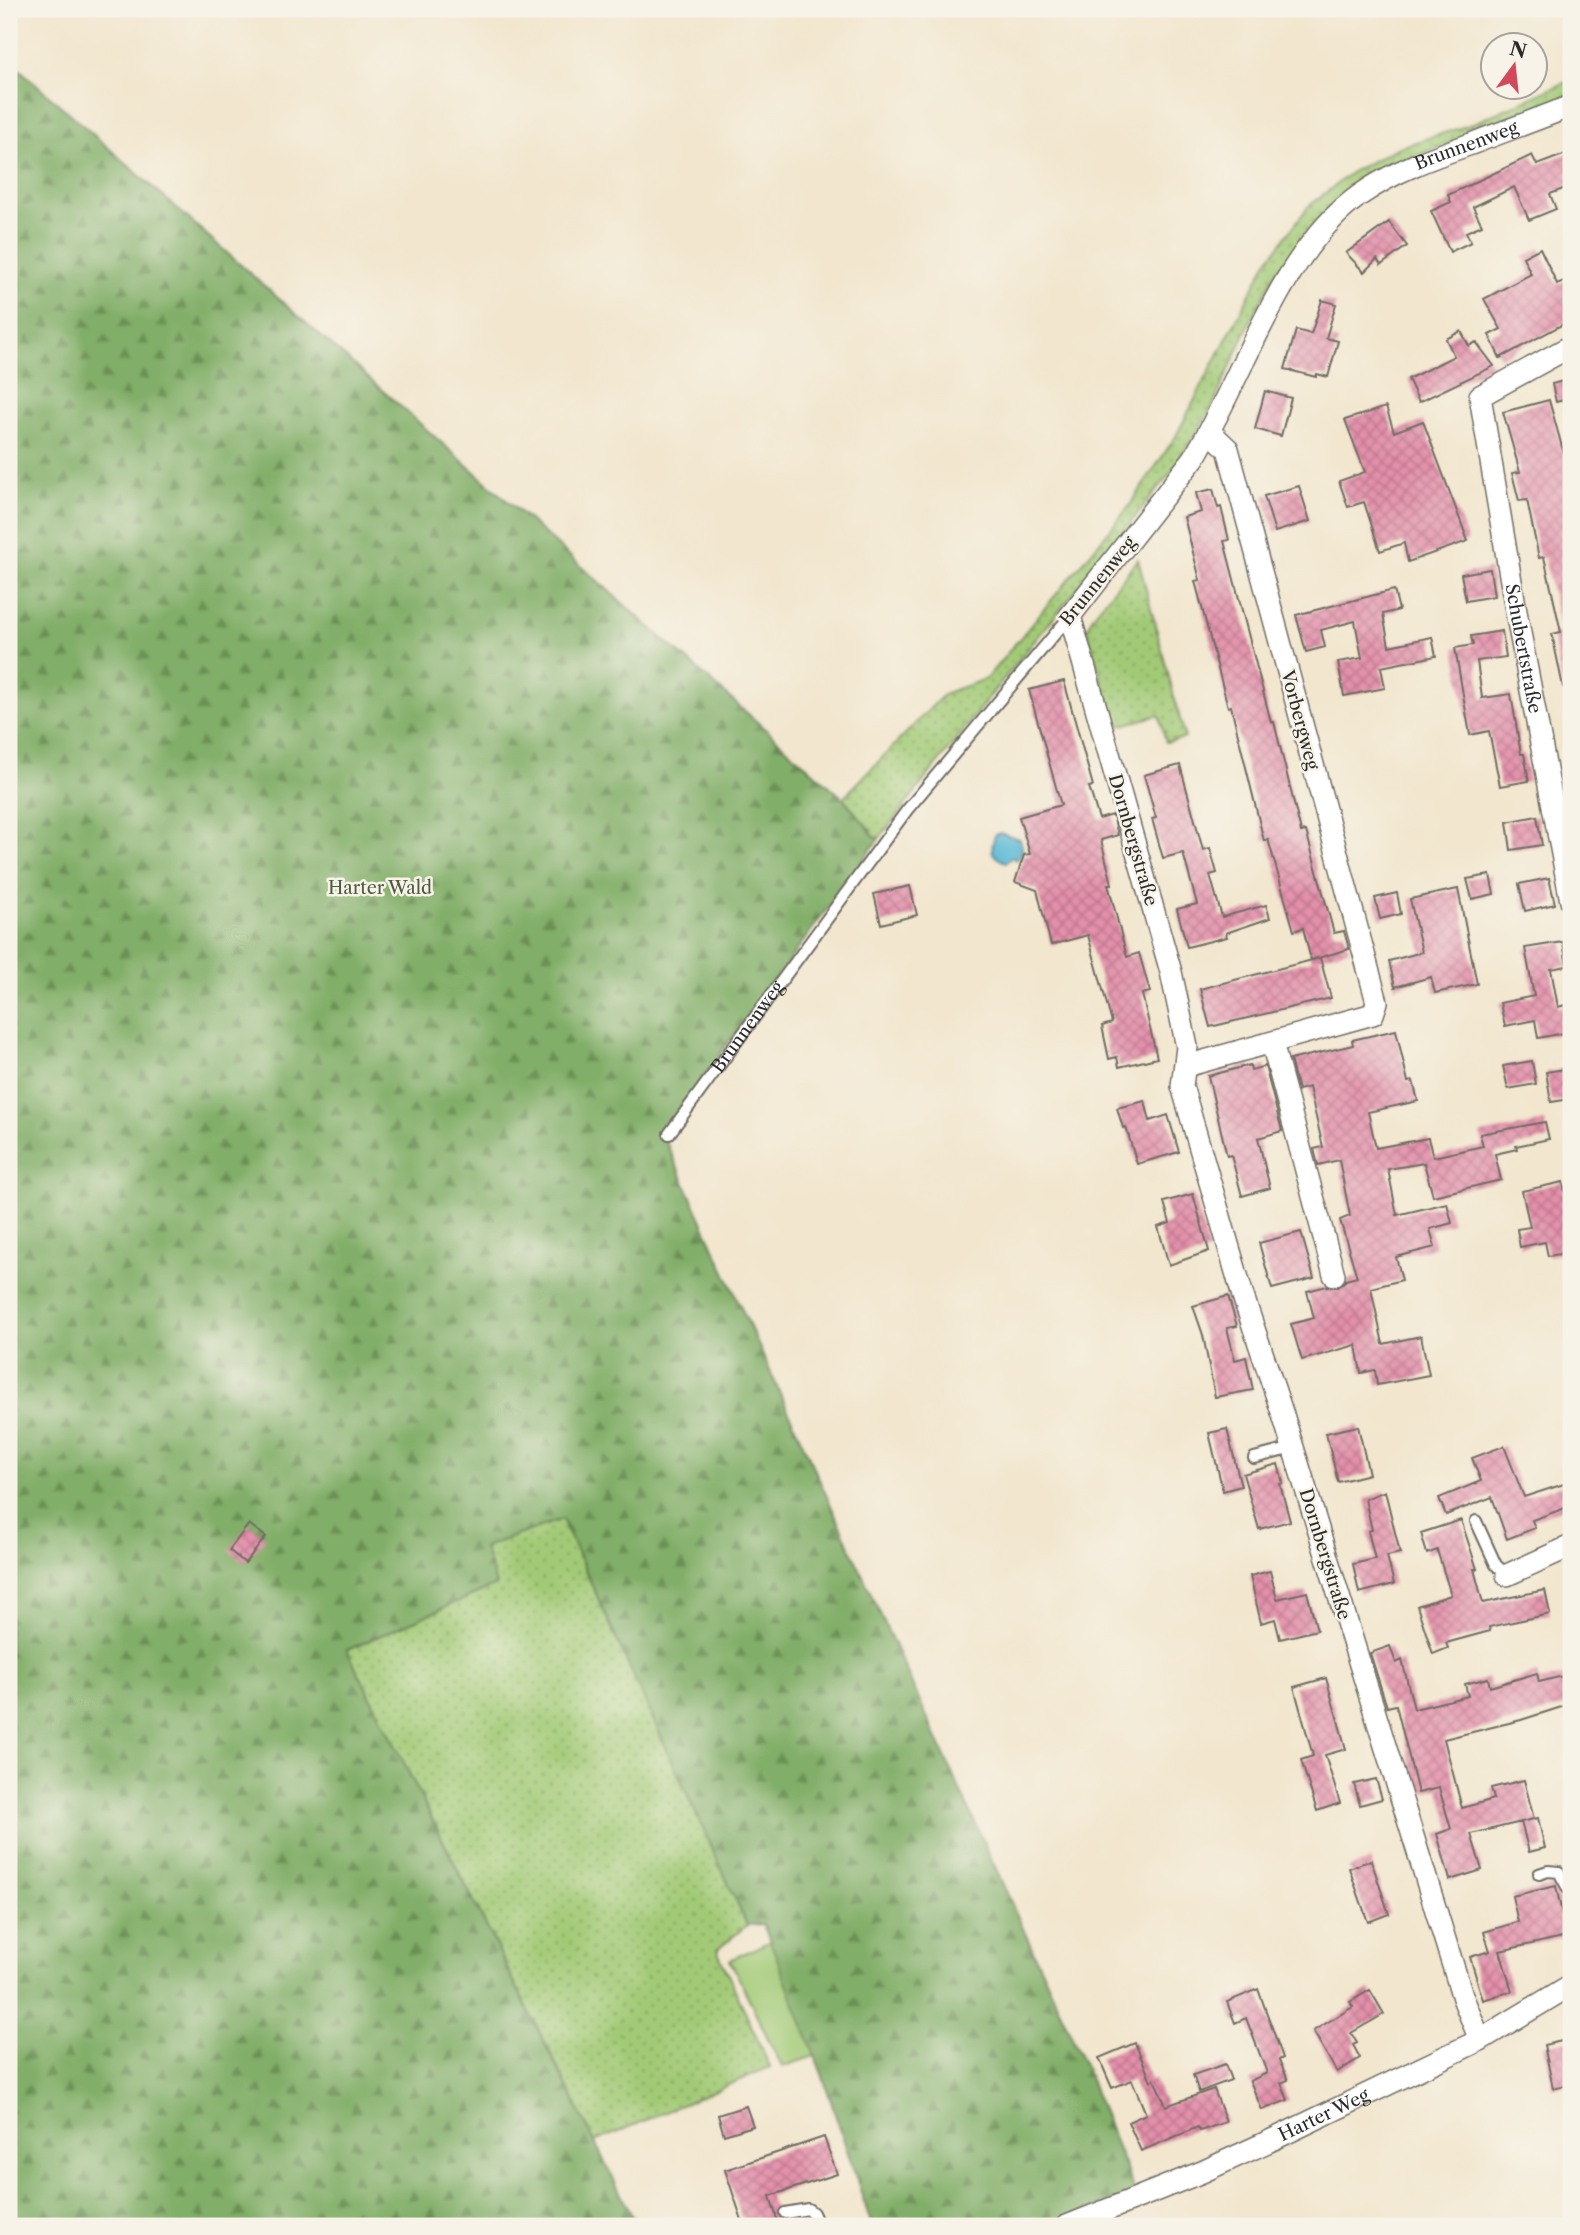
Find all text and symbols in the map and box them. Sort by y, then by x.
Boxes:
north arrow [1478,32,1548,102]
text: N [1507,37,1529,63]
street label: Brunnenweg [1411,116,1522,175]
street label: Brunnenweg [1055,531,1141,630]
street label: Schubertstraße [1501,582,1546,715]
street label: Vorbergweg [1276,667,1324,773]
street label: Dornbergstraße [1104,772,1162,908]
park label: Harter Wald [328,877,432,899]
street label: Brunnenweg [707,976,789,1077]
street label: Dornbergstraße [1295,1486,1355,1622]
street label: Harter Weg [1275,2084,1373,2146]

